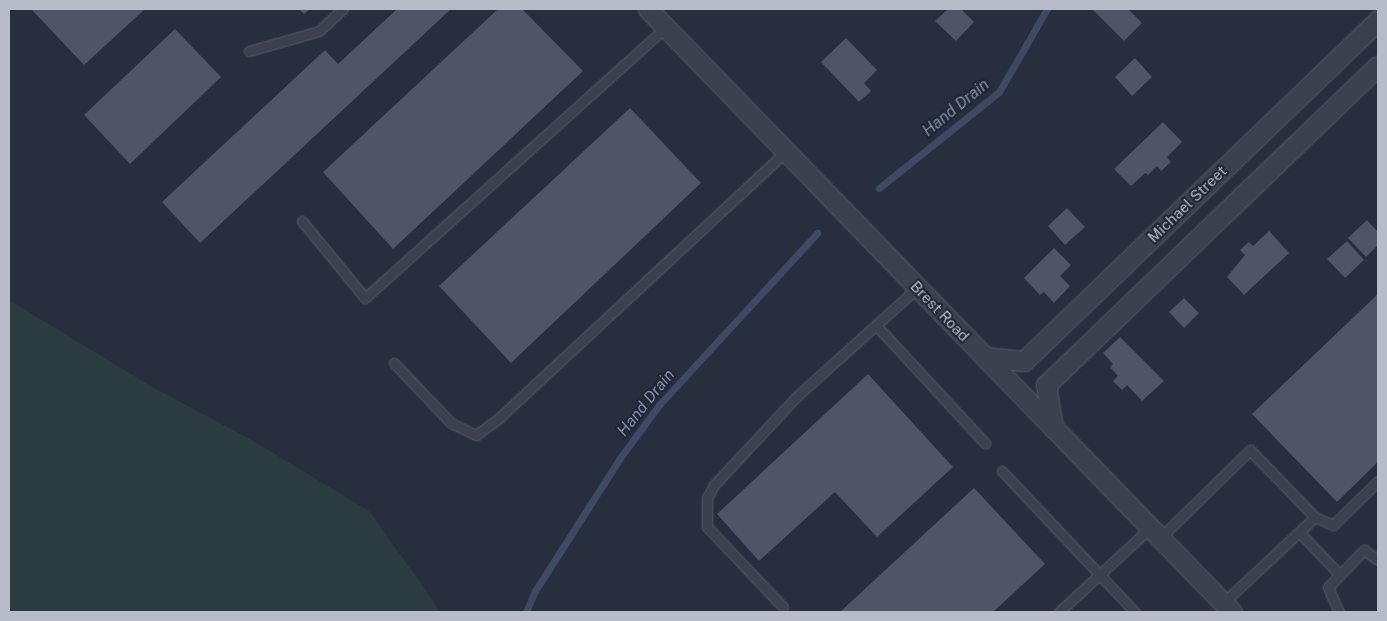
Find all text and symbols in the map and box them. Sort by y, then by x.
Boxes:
water label: Hand Drain [919,75,993,141]
street label: Michael Street [1144,162,1230,246]
street label: Brest Road [907,277,973,345]
water label: Hand Drain [613,366,679,440]

